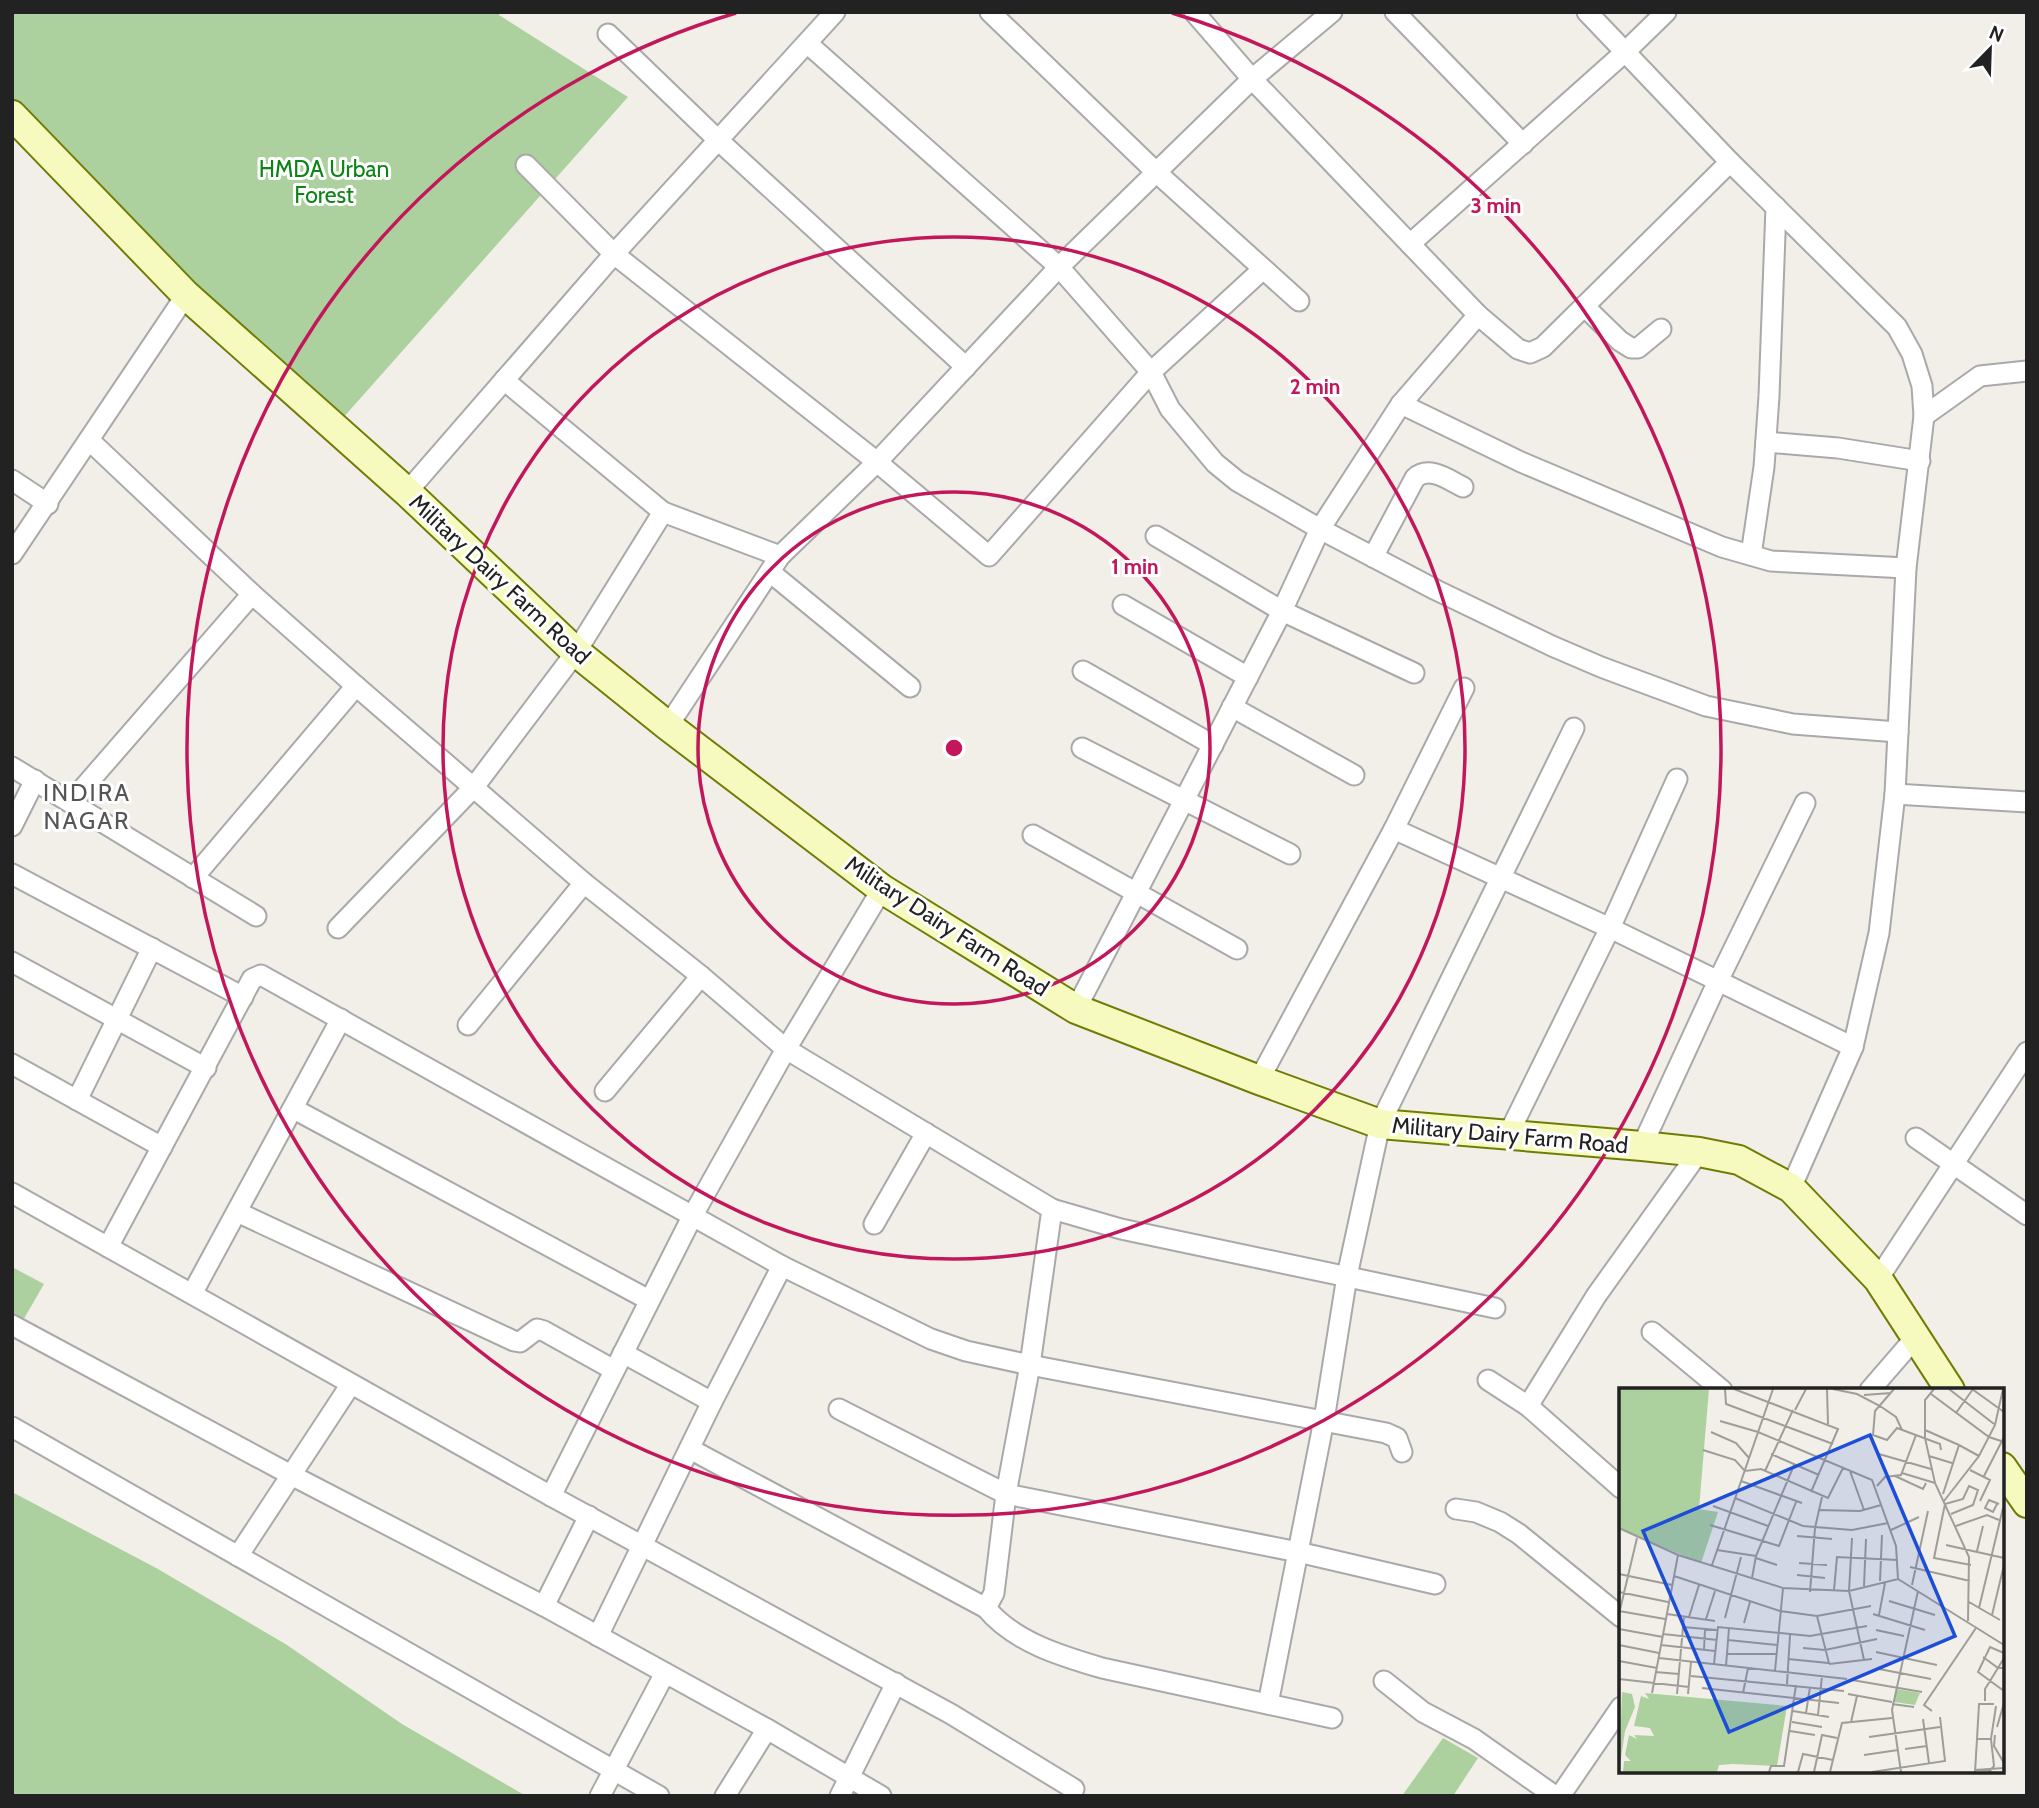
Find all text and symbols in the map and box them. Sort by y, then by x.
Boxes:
north arrow [1955,14,2025,84]
text: N [1986,21,2007,47]
park label: HMDA Urban Forest [259,155,389,209]
text: 3 min [1471,193,1521,218]
text: 2 min [1290,374,1340,399]
street label: Military Dairy Farm Road [404,488,596,670]
text: 1 min [1111,554,1159,579]
centre of rings [942,736,966,760]
district label: INDIRA NAGAR [43,778,131,835]
street label: Military Dairy Farm Road [840,850,1054,1002]
street label: Military Dairy Farm Road [1391,1111,1629,1159]
inset map [1619,1388,2004,1773]

